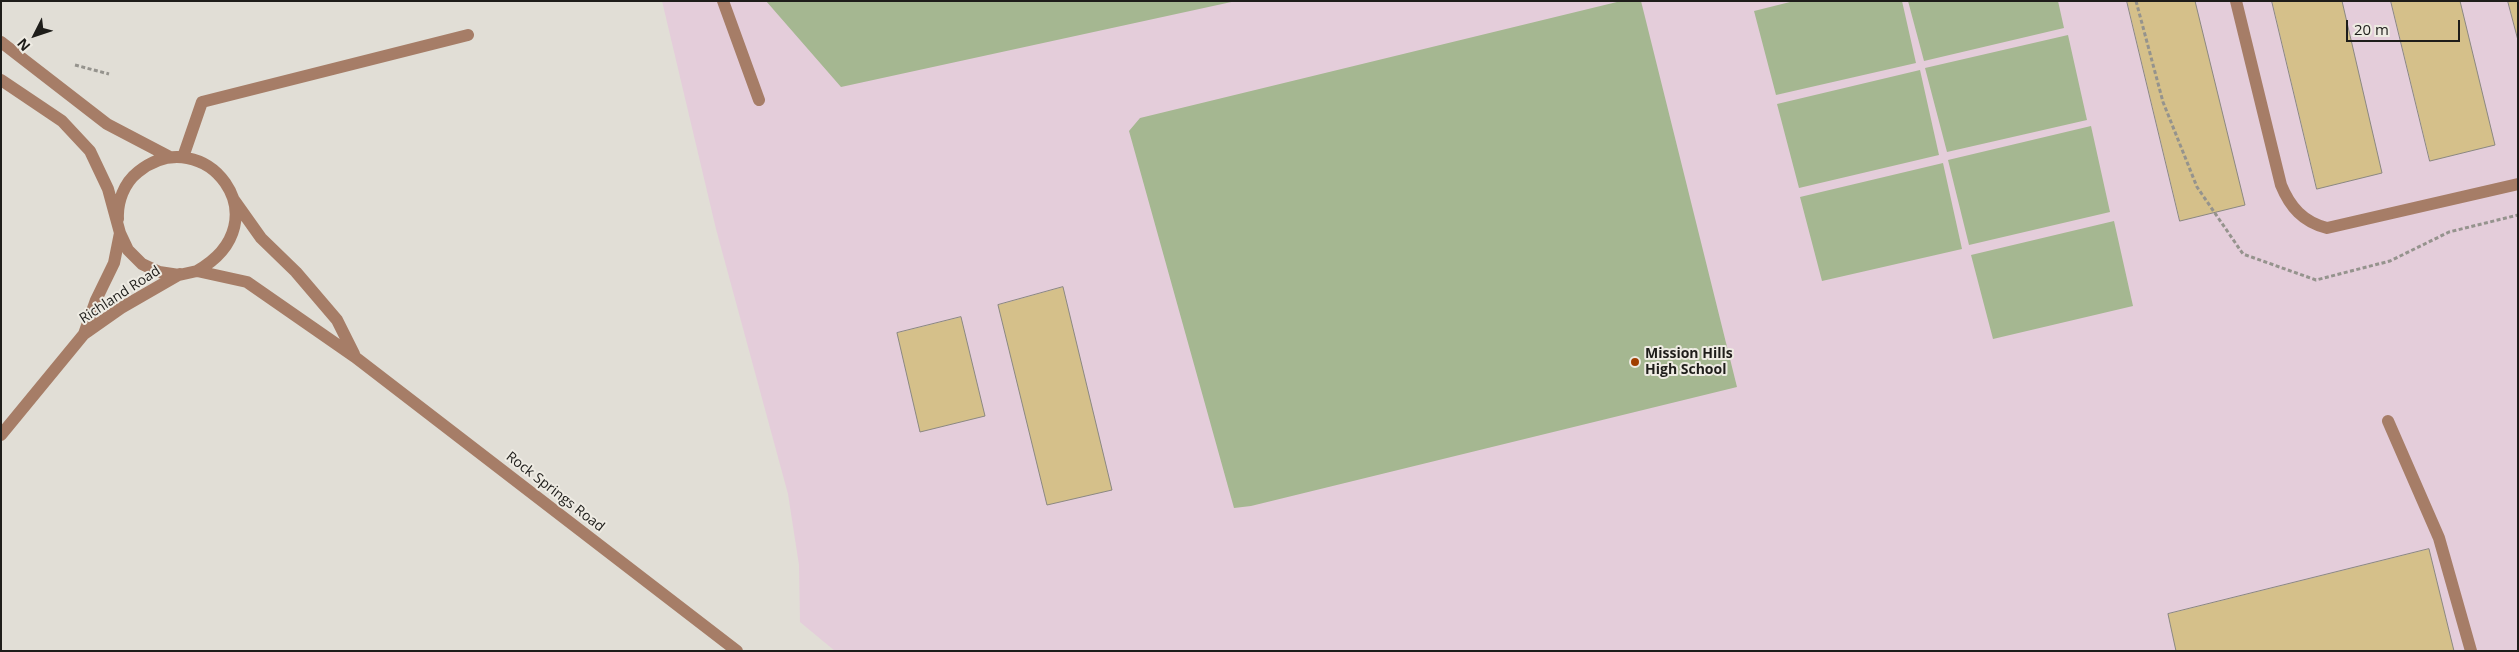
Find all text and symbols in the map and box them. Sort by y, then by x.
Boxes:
north arrow [10,10,60,60]
scale bar [2349,10,2463,42]
text: 20 m [2354,19,2389,39]
text: N [12,35,34,56]
street label: Richland Road [76,263,164,327]
place label: Mission Hills High School [1645,346,1733,378]
marker: Mission Hills High School [1629,356,1641,368]
street label: Rock Springs Road [502,448,608,536]

